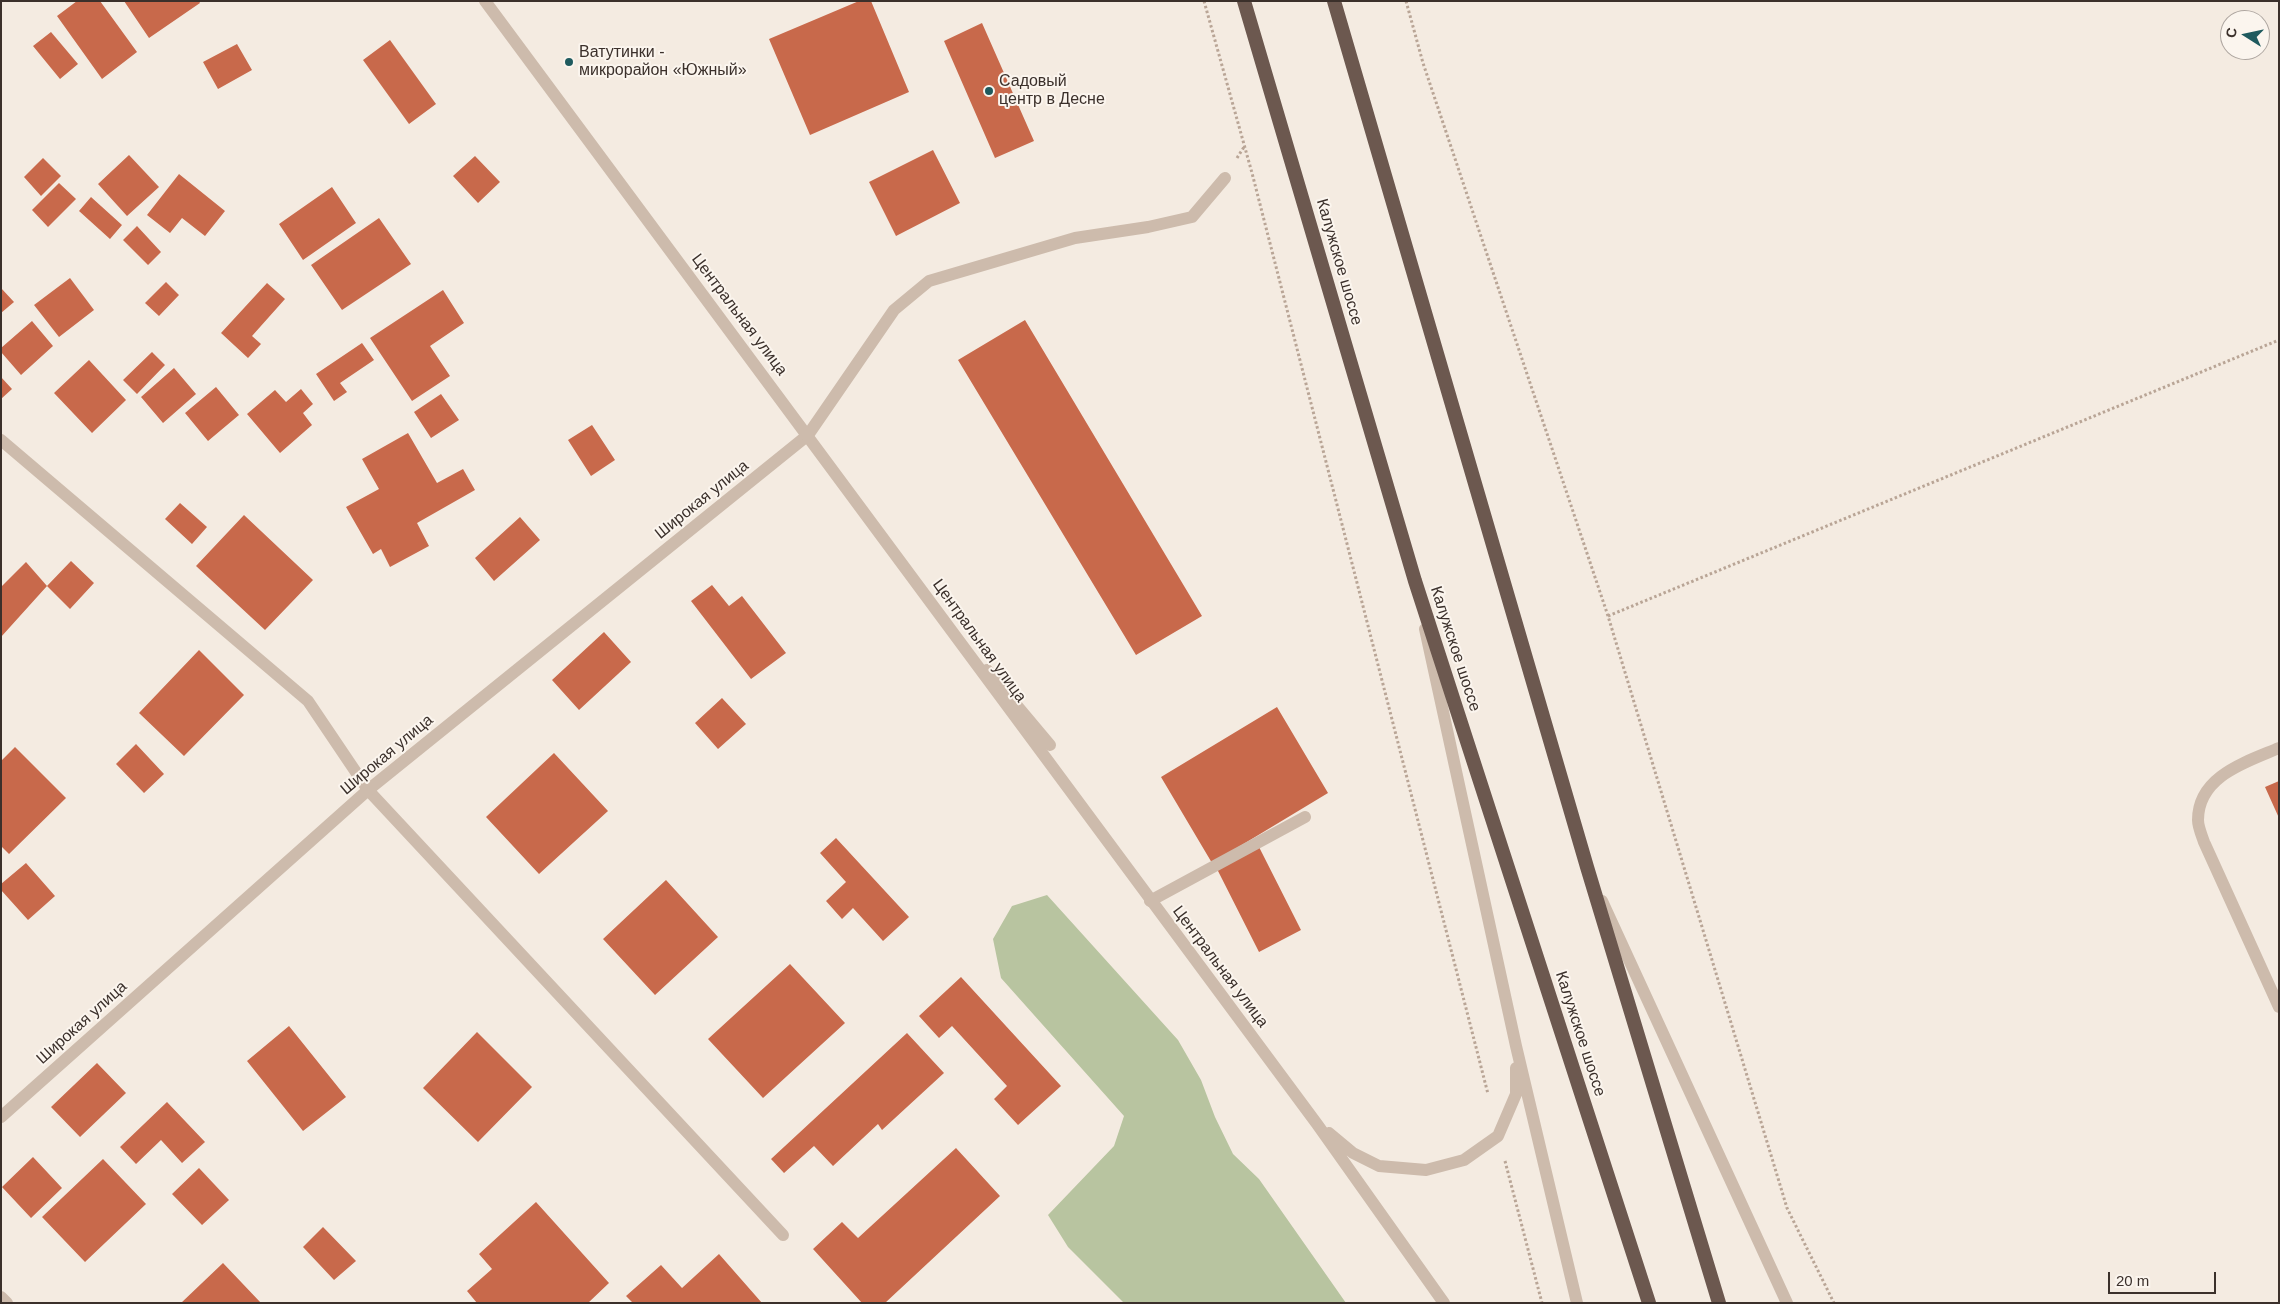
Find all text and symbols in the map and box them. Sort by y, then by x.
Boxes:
north arrow [2220,10,2270,60]
text: С [2222,26,2240,39]
place label: Ватутинки - микрорайон «Южный» [579,43,747,81]
marker: Ватутинки - микрорайон «Южный» [563,56,575,68]
place label: Садовый центр в Десне [999,72,1105,110]
marker: Садовый центр в Десне [983,85,995,97]
street label: Калужское шоссе [1312,197,1366,327]
street label: Центральная улица [687,250,791,380]
street label: Широкая улица [651,456,753,544]
street label: Центральная улица [928,576,1030,706]
street label: Калужское шоссе [1426,584,1484,714]
street label: Широкая улица [337,711,437,799]
street label: Центральная улица [1168,902,1272,1032]
street label: Калужское шоссе [1551,969,1609,1099]
street label: Широкая улица [33,977,131,1069]
scale bar [2110,1262,2218,1294]
text: 20 m [2116,1272,2149,1289]

